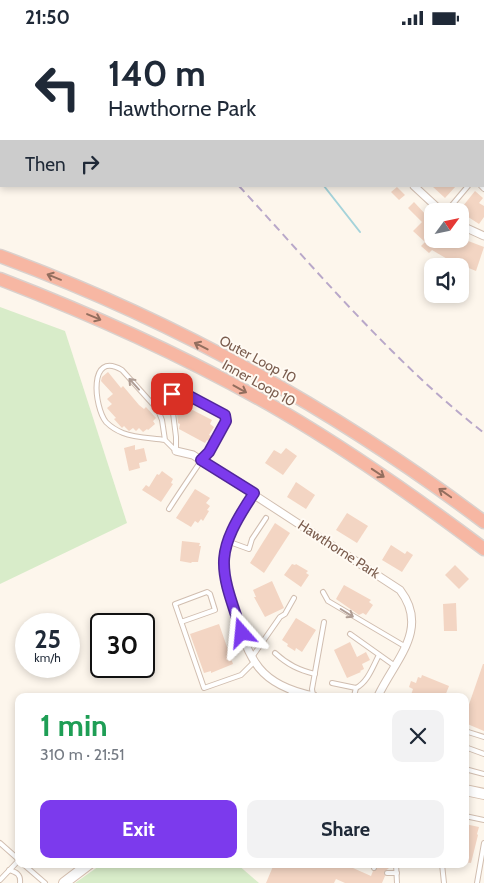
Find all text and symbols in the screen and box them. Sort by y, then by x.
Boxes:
text: 21:50 [25,6,70,29]
text: 140 m [108,52,206,95]
icon: left [25,55,90,120]
text: Hawthorne Park [108,95,256,122]
icon: right [76,150,104,178]
text: Then [25,153,66,176]
north arrow [424,203,469,247]
map controls [424,203,469,303]
button: sound [424,258,469,303]
one-way arrow [47,272,62,282]
one-way arrow [86,313,101,323]
street label: Outer Loop 10 [216,331,300,387]
one-way arrow [194,341,209,350]
street label: Inner Loop 10 [219,355,299,411]
pin [151,373,193,415]
one-way arrow [128,377,140,390]
icon: arrive [158,380,186,408]
one-way arrow [232,384,247,394]
one-way arrow [371,468,385,478]
one-way arrow [438,488,452,498]
street label: Hawthorne Park [295,516,384,583]
position arrow [215,606,267,658]
one-way arrow [340,609,354,619]
speed limit sign: 30 [90,613,155,678]
text: 25 [34,624,61,654]
text: km/h [34,650,61,665]
text: 1 min [40,707,108,744]
button: close [392,710,444,762]
text: 310 m · 21:51 [40,745,124,764]
button: Exit [40,800,237,858]
button: Share [247,800,444,858]

